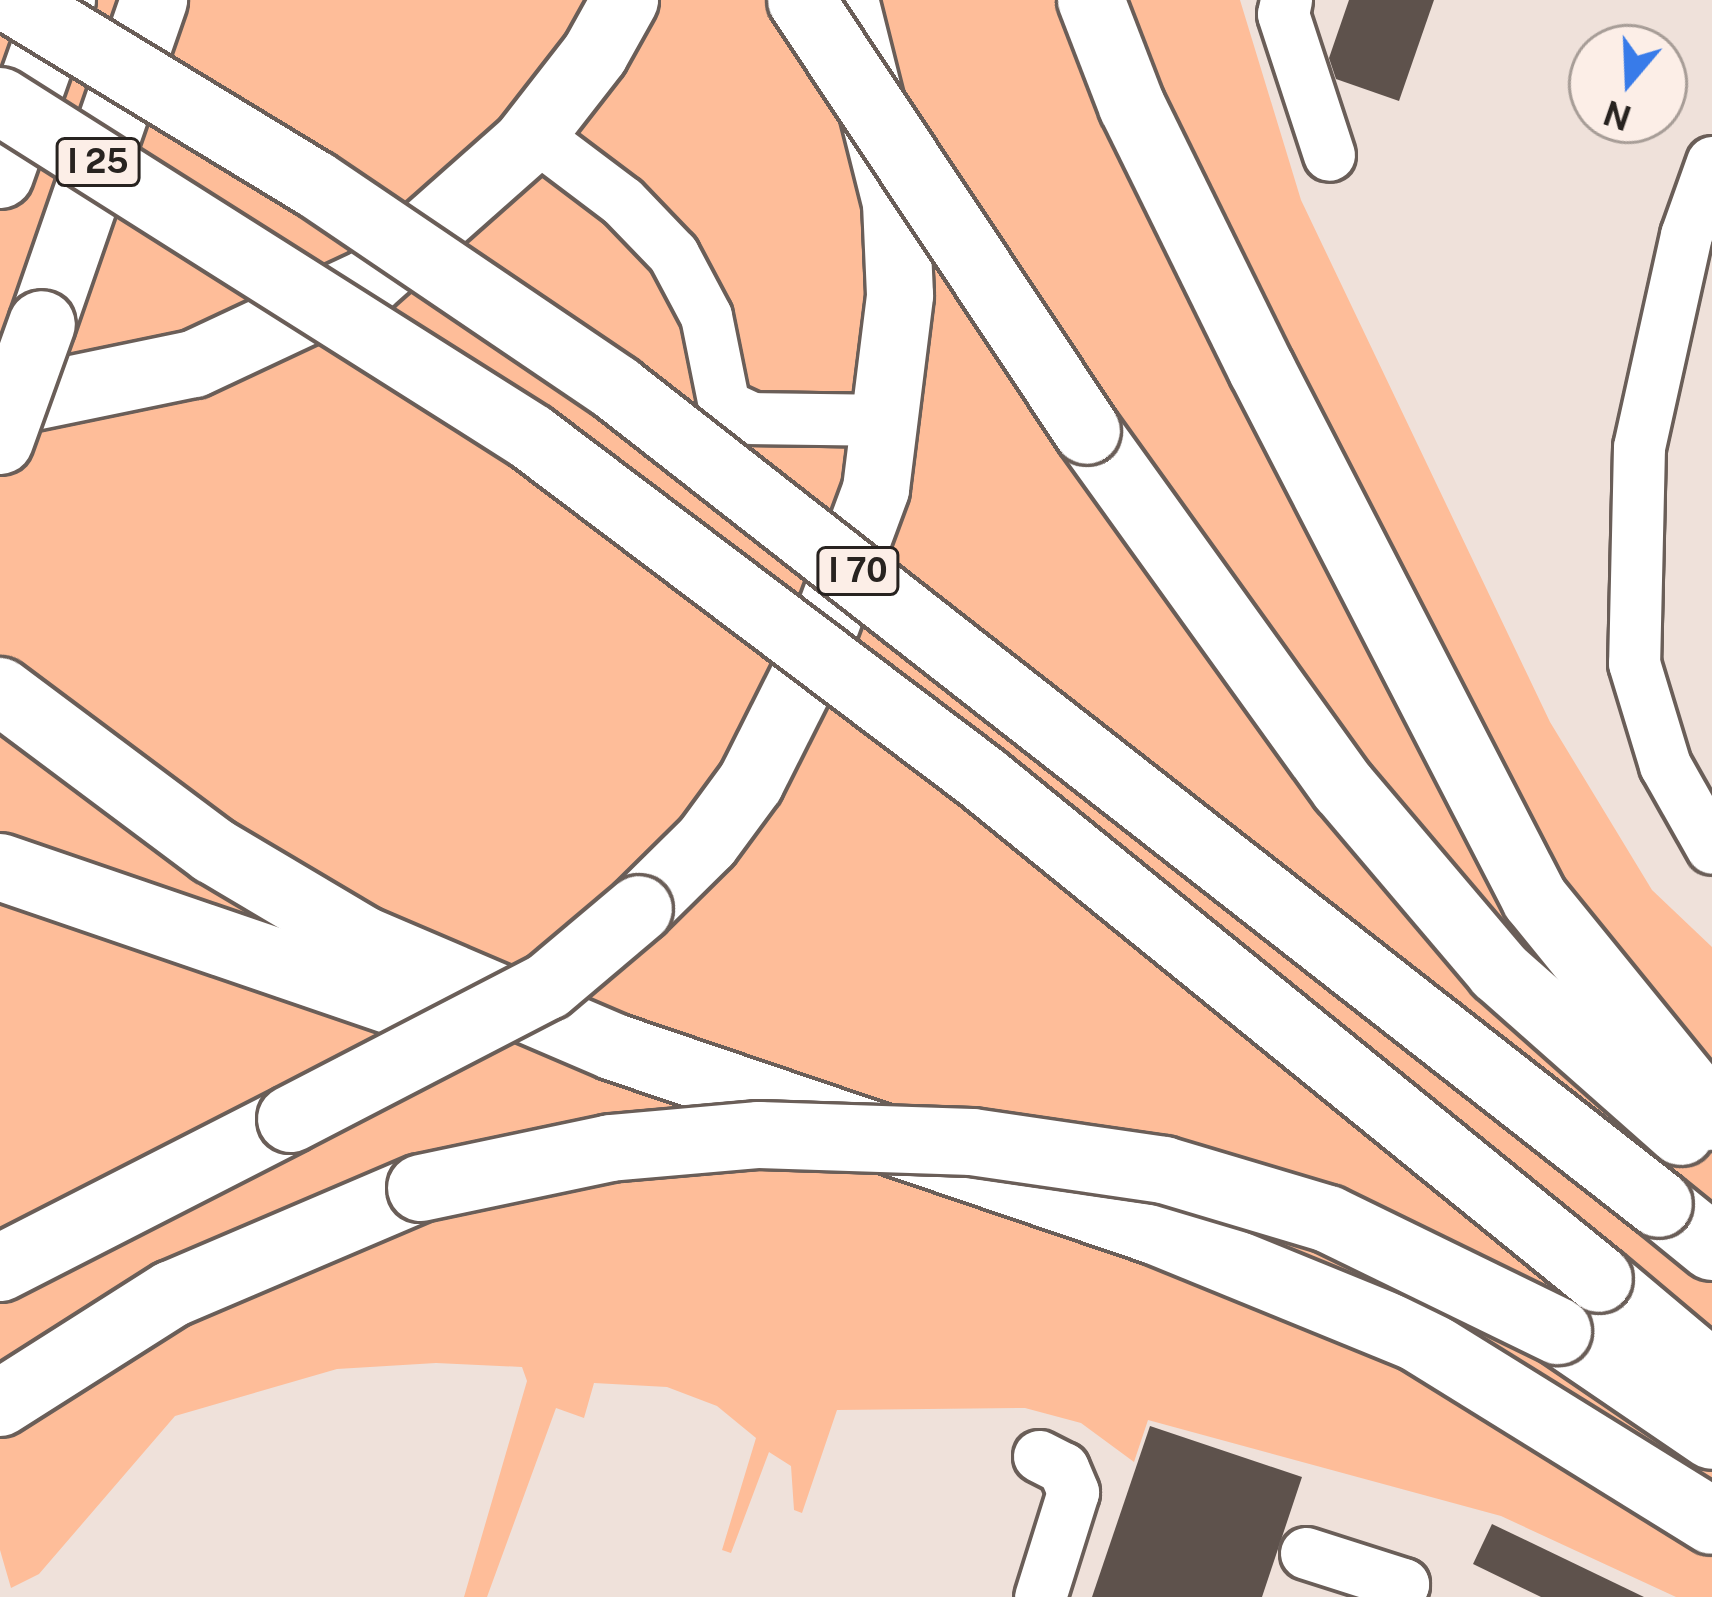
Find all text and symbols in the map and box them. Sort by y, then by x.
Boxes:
north arrow [1568,24,1688,144]
text: N [1599,93,1636,137]
road number: I 25 [53,135,143,189]
road number: I 70 [816,544,900,598]

